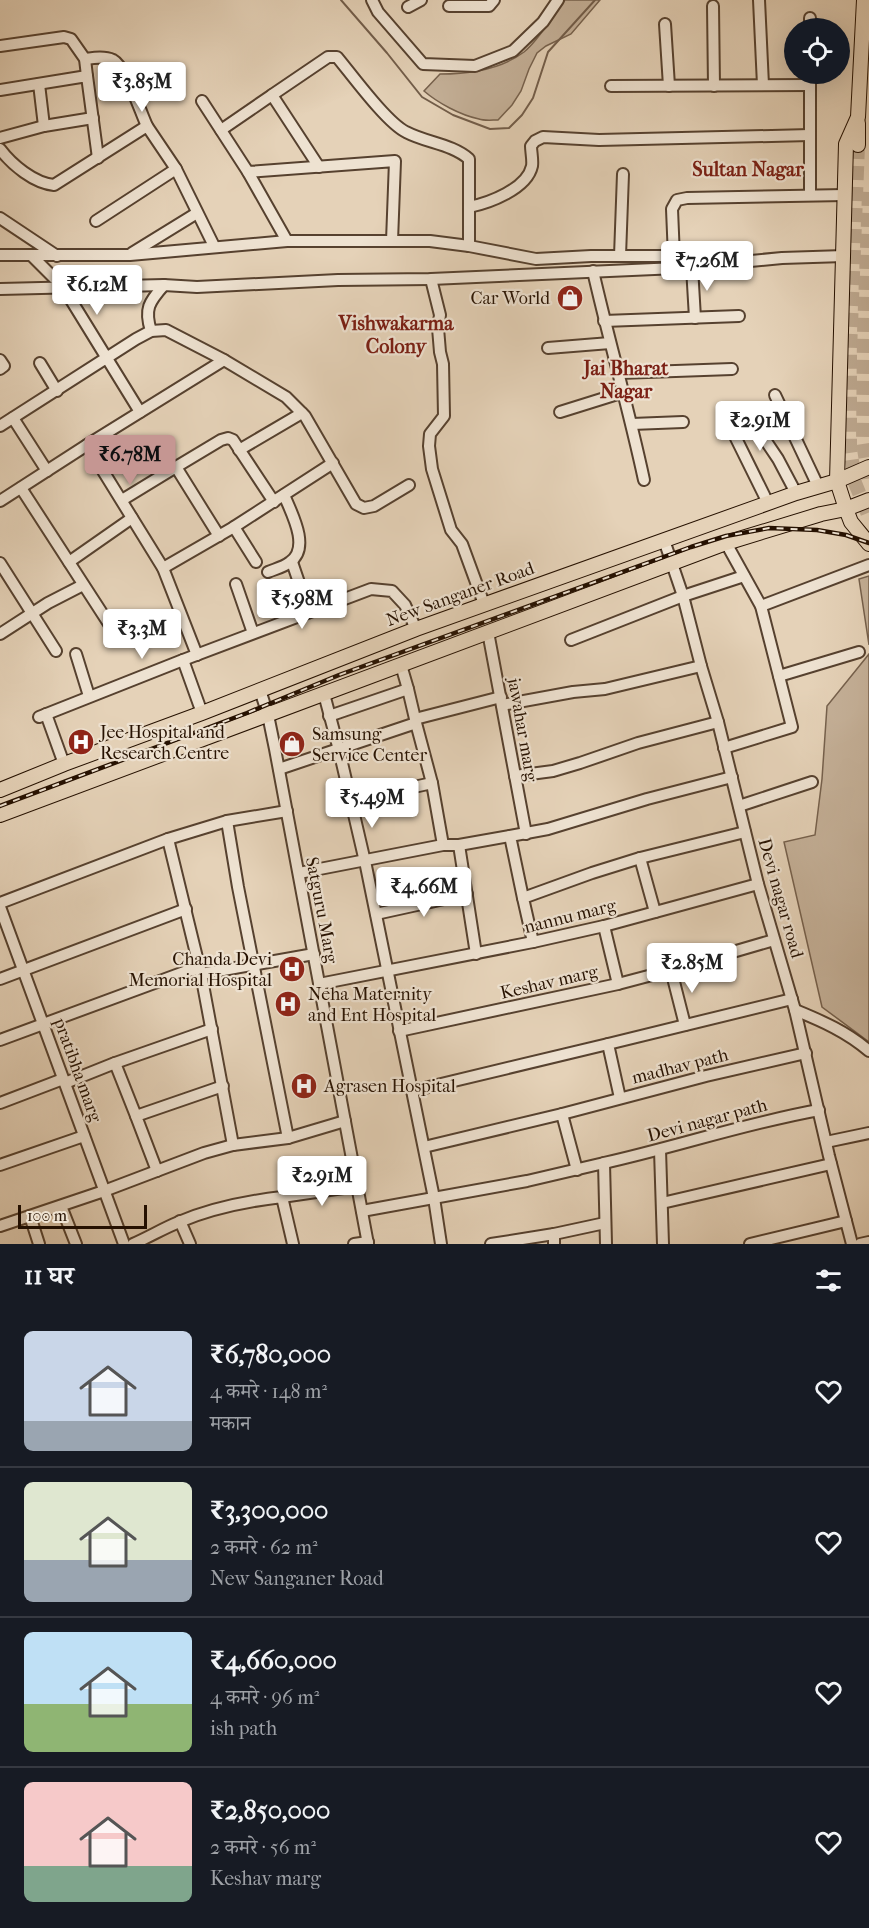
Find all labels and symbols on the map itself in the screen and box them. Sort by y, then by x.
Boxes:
pin: ₹3.85M [93,62,191,113]
district label: Sultan Nagar [692,158,804,181]
pin: ₹7.26M [658,241,756,292]
pin: ₹6.12M [48,265,146,316]
shop icon: Car World [555,283,585,313]
place label: Car World [470,288,550,309]
district label: Vishwakarma Colony [338,312,454,358]
district label: Jai Bharat Nagar [582,357,669,403]
pin: ₹2.91M [711,401,809,452]
pin: ₹6.78M [81,435,179,486]
street label: New Sanganer Road [383,558,537,631]
pin: ₹5.98M [253,579,351,630]
pin: ₹3.3M [100,609,184,660]
street label: jawahar marg [503,675,542,784]
place label: Jee Hospital and Research Centre [98,722,229,764]
place label: Samsung Service Center [312,724,427,766]
hospital icon: Jee Hospital and Research Centre [66,727,96,757]
shop icon: Samsung Service Center [277,729,307,759]
pin: ₹5.49M [323,778,421,829]
street label: Devi nagar road [753,836,808,961]
street label: Satguru Marg [301,855,342,965]
pin: ₹4.66M [375,867,473,918]
street label: nannu marg [522,895,619,938]
pin: ₹2.85M [643,943,741,994]
place label: Chanda Devi Memorial Hospital [128,949,273,991]
hospital icon: Chanda Devi Memorial Hospital [277,954,307,984]
street label: Keshav marg [498,961,600,1004]
place label: Neha Maternity and Ent Hospital [308,984,436,1026]
hospital icon: Neha Maternity and Ent Hospital [273,989,303,1019]
street label: pratibha marg [49,1014,106,1125]
street label: madhav path [630,1044,731,1089]
hospital icon: Agrasen Hospital [289,1071,319,1101]
place label: Agrasen Hospital [323,1076,456,1097]
street label: Devi nagar path [645,1094,770,1147]
pin: ₹2.91M [273,1156,371,1207]
scale bar [18,1202,147,1230]

